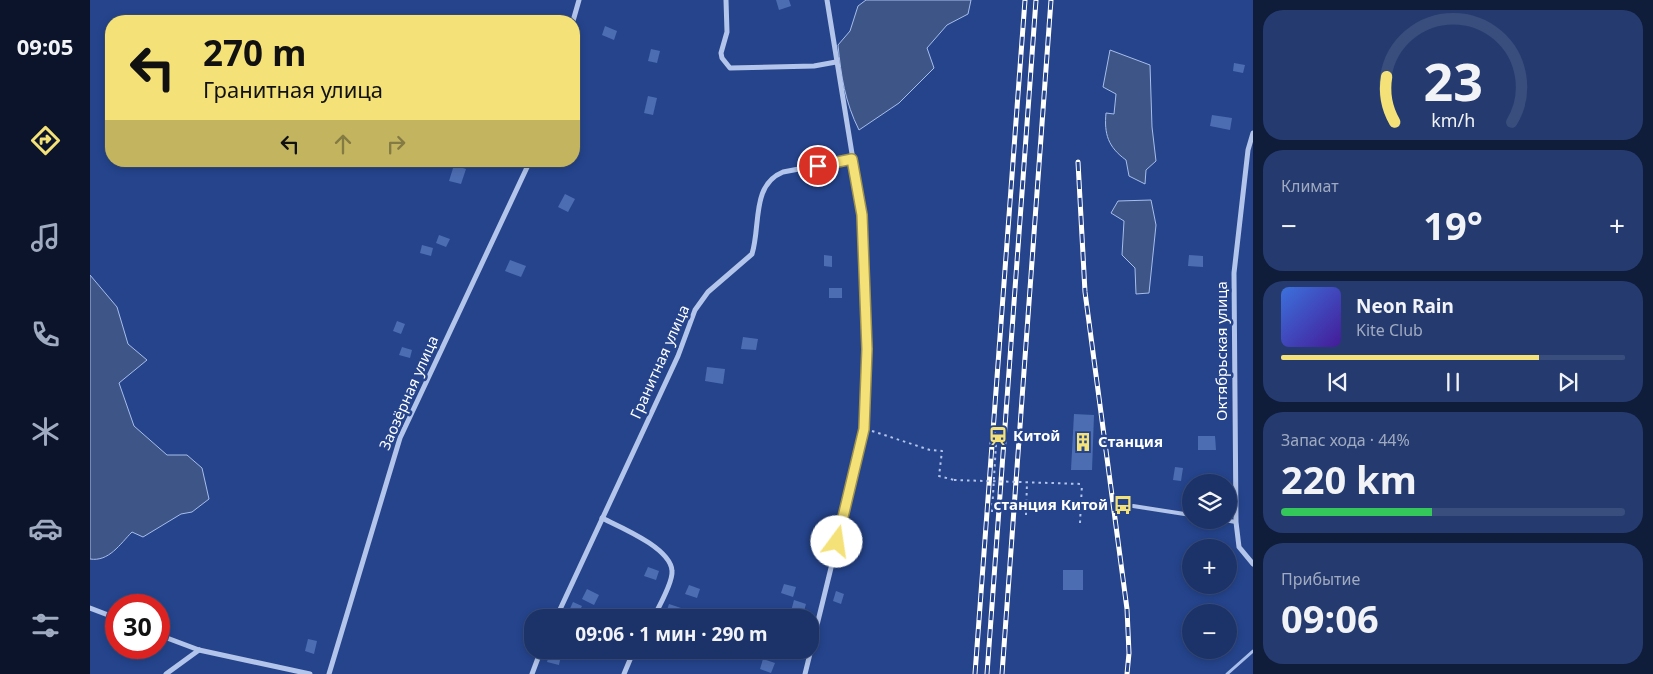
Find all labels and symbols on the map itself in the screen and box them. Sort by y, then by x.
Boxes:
pin [797,145,839,187]
street label: Октябрьская улица [1211,281,1231,421]
street label: Гранитная улица [625,301,693,422]
street label: Заозёрная улица [374,332,442,453]
station icon: Китой [987,425,1009,447]
place label: Китой [1013,425,1060,445]
building icon: Станция [1072,431,1094,453]
place label: Станция [1098,431,1163,451]
place label: станция Китой [994,494,1108,514]
bus stop icon: станция Китой [1112,494,1134,516]
position arrow [810,515,862,567]
speed limit sign: 30 [105,594,170,659]

